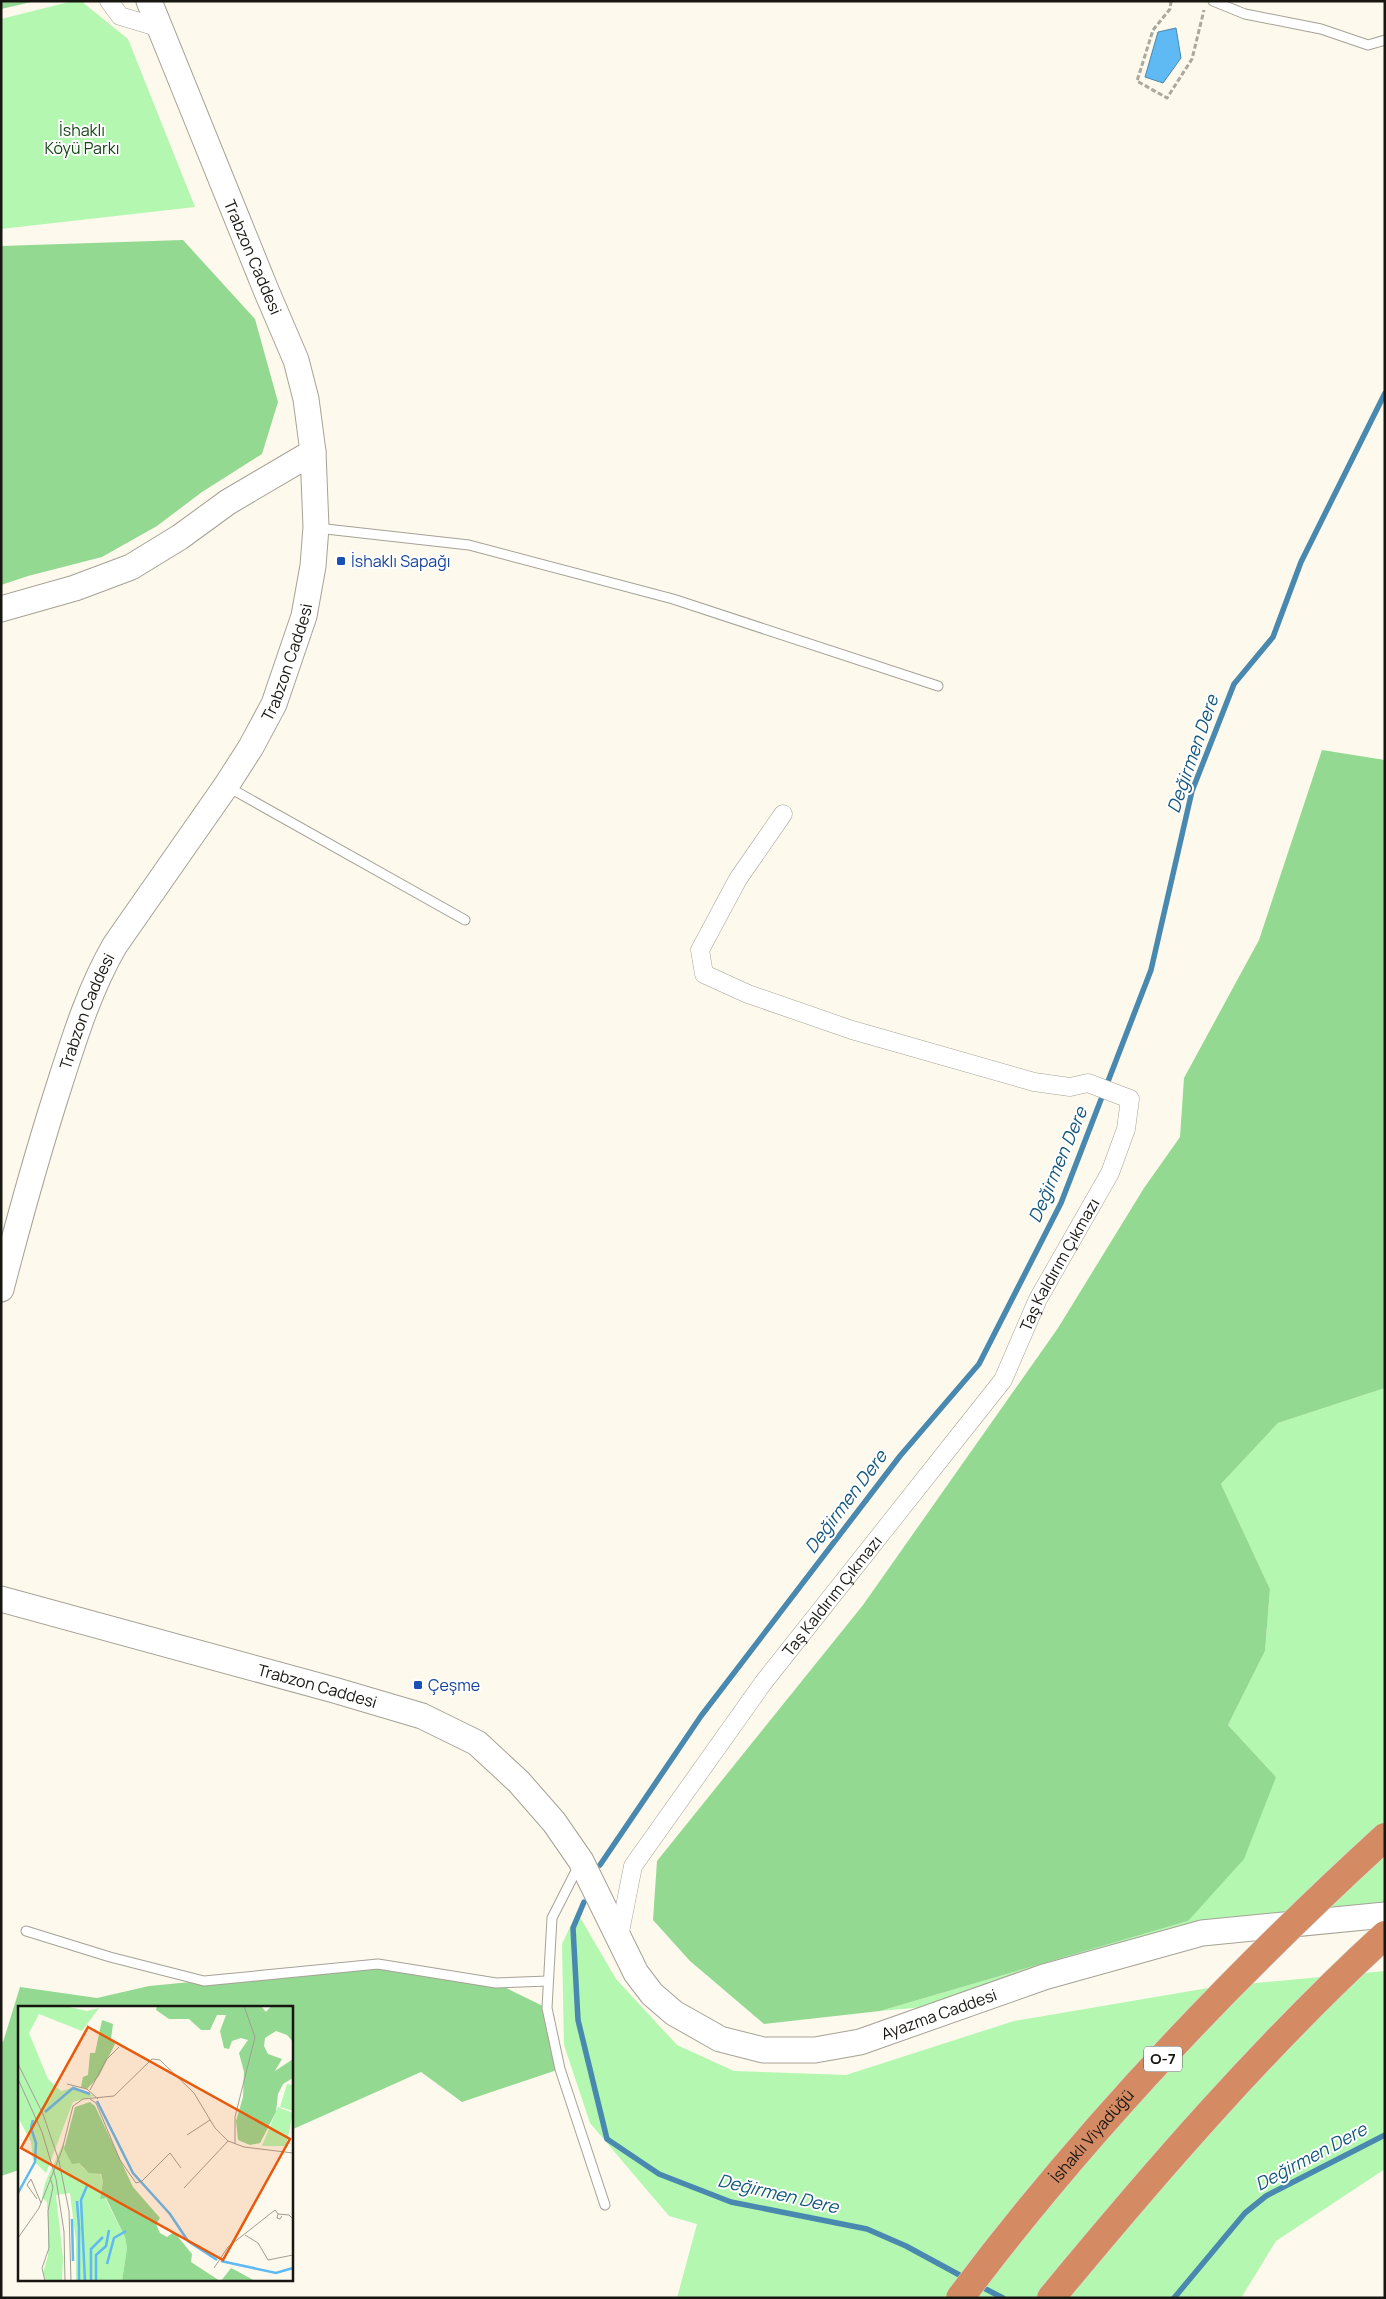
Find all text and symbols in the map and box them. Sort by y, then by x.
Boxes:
park label: İshaklı Köyü Parkı [45,119,119,159]
street label: Trabzon Caddesi [219,196,287,318]
place label: İshaklı Sapağı [351,550,450,572]
marker: İshaklı Sapağı [335,555,347,567]
street label: Trabzon Caddesi [256,602,317,725]
water label: Değirmen Dere [1161,690,1224,816]
street label: Trabzon Caddesi [54,949,120,1072]
water label: Değirmen Dere [1022,1102,1093,1226]
street label: Taş Kaldırım Çıkmazı [1014,1194,1104,1334]
water label: Değirmen Dere [799,1444,893,1558]
street label: Taş Kaldırım Çıkmazı [777,1531,887,1661]
street label: Trabzon Caddesi [255,1659,380,1713]
place label: Çeşme [428,1674,480,1696]
marker: Çeşme [412,1679,424,1691]
street label: Ayazma Caddesi [878,1984,1000,2045]
inset map [18,2006,292,2282]
road number: O-7 [1144,2046,1182,2072]
street label: İshaklı Viyadüğü [1045,2084,1139,2187]
water label: Değirmen Dere [1251,2116,1372,2196]
water label: Değirmen Dere [716,2167,842,2219]

